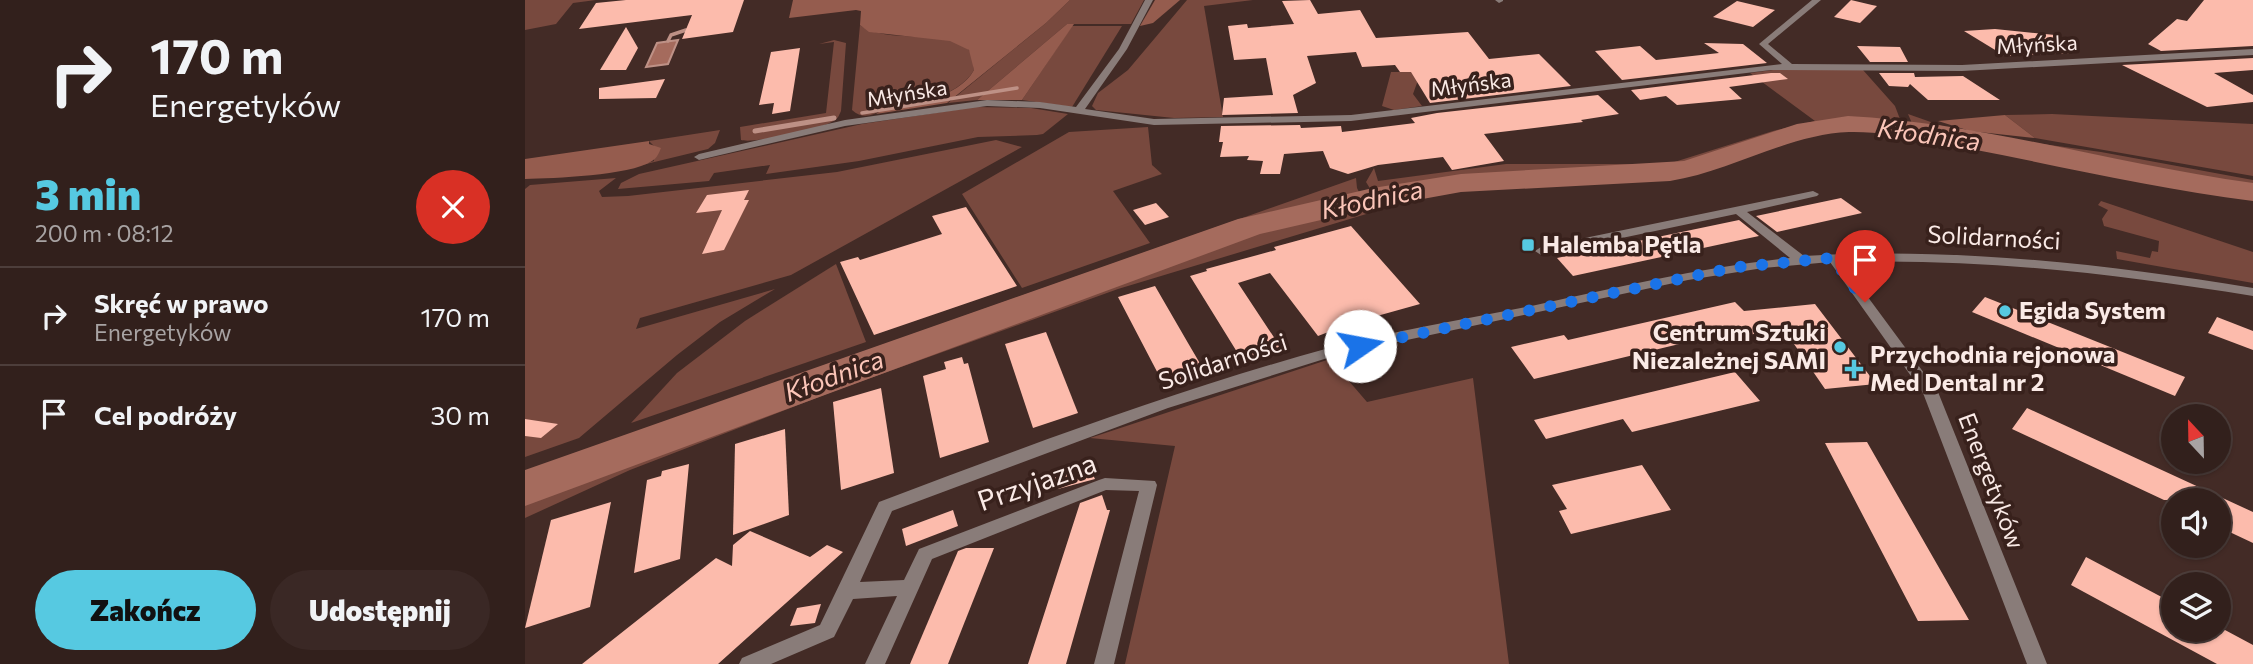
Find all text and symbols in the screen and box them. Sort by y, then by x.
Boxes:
text: 170 m [150,24,283,84]
icon: right [35,28,126,119]
street label: Młyńska [1996,29,2078,58]
street label: Młyńska [1429,66,1513,101]
street label: Młyńska [865,74,949,111]
text: Energetyków [150,84,341,124]
water label: Kłodnica [1876,111,1983,156]
text: 3 min [35,167,141,219]
button: close [416,170,490,244]
water label: Kłodnica [1318,173,1426,224]
text: 200 m · 08:12 [35,219,173,247]
street label: Solidarności [1927,219,2061,254]
place label: Halemba Pętla [1542,229,1701,258]
pin [1835,230,1895,302]
marker: Halemba Pętla [1520,237,1536,253]
icon: arrive [1846,241,1884,279]
text: Skręć w prawo [94,287,269,318]
place label: Egida System [2019,295,2166,324]
icon: right [35,297,73,335]
text: 170 m [421,301,490,332]
marker: Egida System [1997,303,2013,319]
position arrow [1323,309,1397,383]
place label: Centrum Sztuki Niezależnej SAMI [1632,317,1826,374]
text: Energetyków [94,318,231,346]
street label: Solidarności [1155,326,1291,395]
marker: Centrum Sztuki Niezależnej SAMI [1832,339,1848,355]
place label: Przychodnia rejonowa Med Dental nr 2 [1870,339,2115,396]
water label: Kłodnica [779,342,887,407]
marker: Przychodnia rejonowa Med Dental nr 2 [1844,359,1864,379]
icon: arrive [35,395,73,433]
text: Cel podróży [94,399,237,430]
text: 30 m [431,399,490,430]
north arrow [2161,404,2231,474]
map controls [2161,404,2231,642]
street label: Energetyków [1953,408,2032,553]
street label: Przyjazna [973,445,1101,517]
button: sound [2161,488,2231,558]
button: Zakończ [35,570,256,650]
button: Udostępnij [270,570,490,650]
button: layers [2161,572,2231,642]

